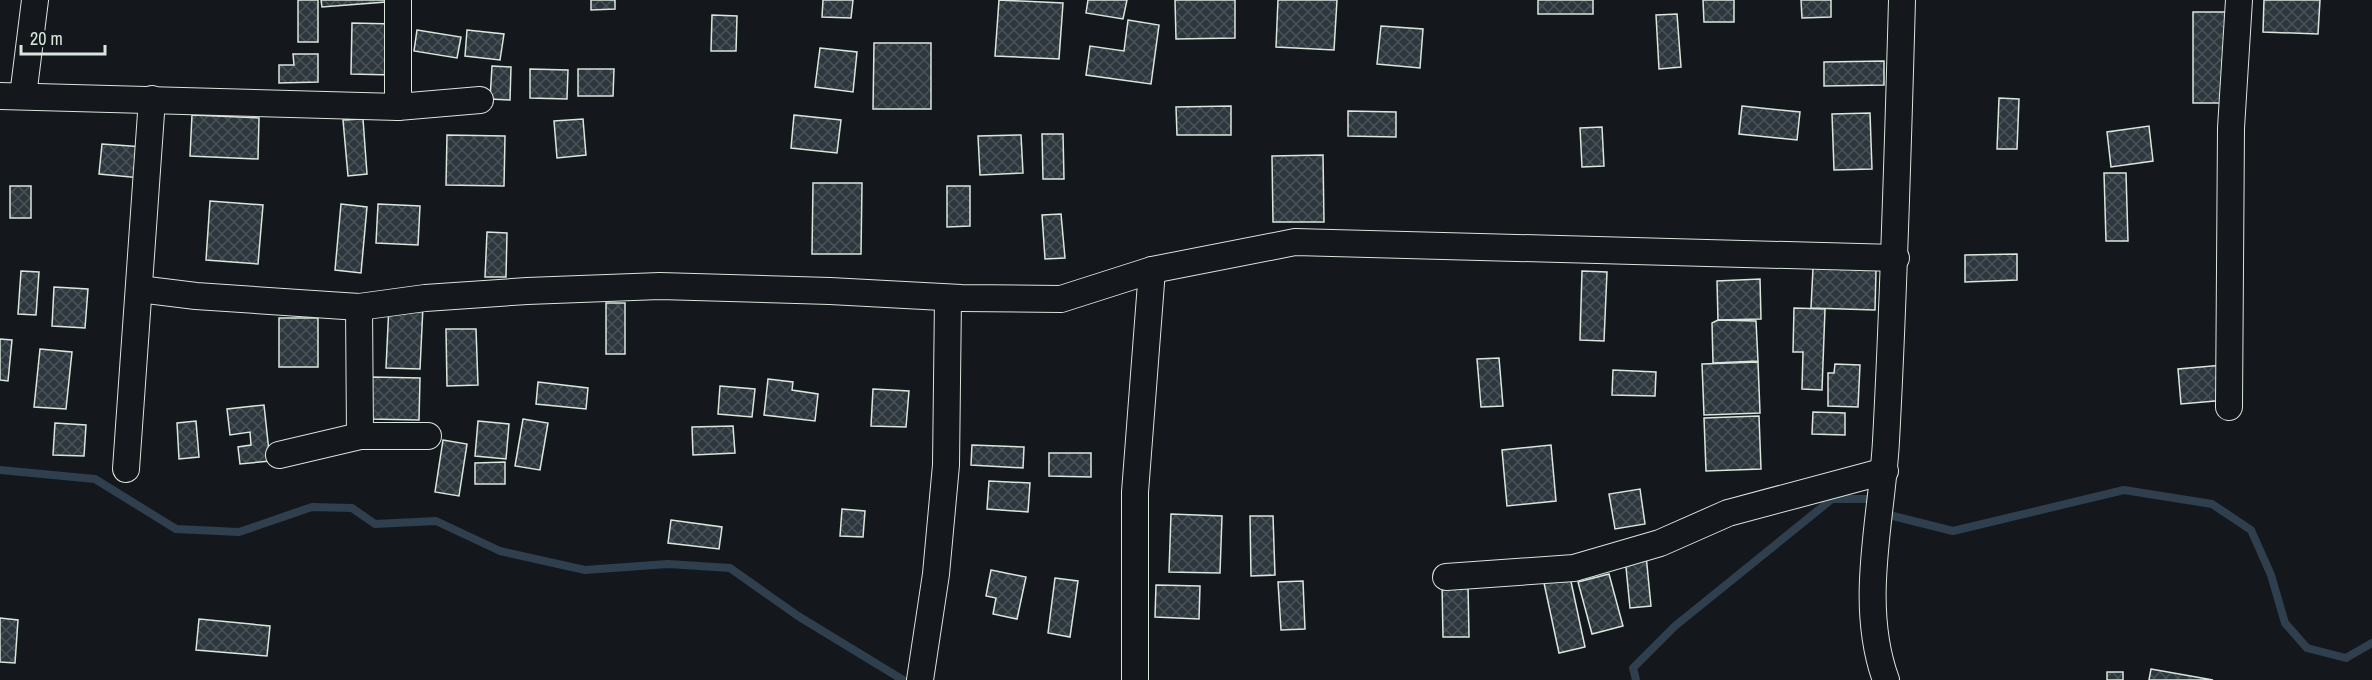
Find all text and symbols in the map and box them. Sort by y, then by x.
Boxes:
scale bar [21,18,105,56]
text: 20 m [30,26,63,51]

